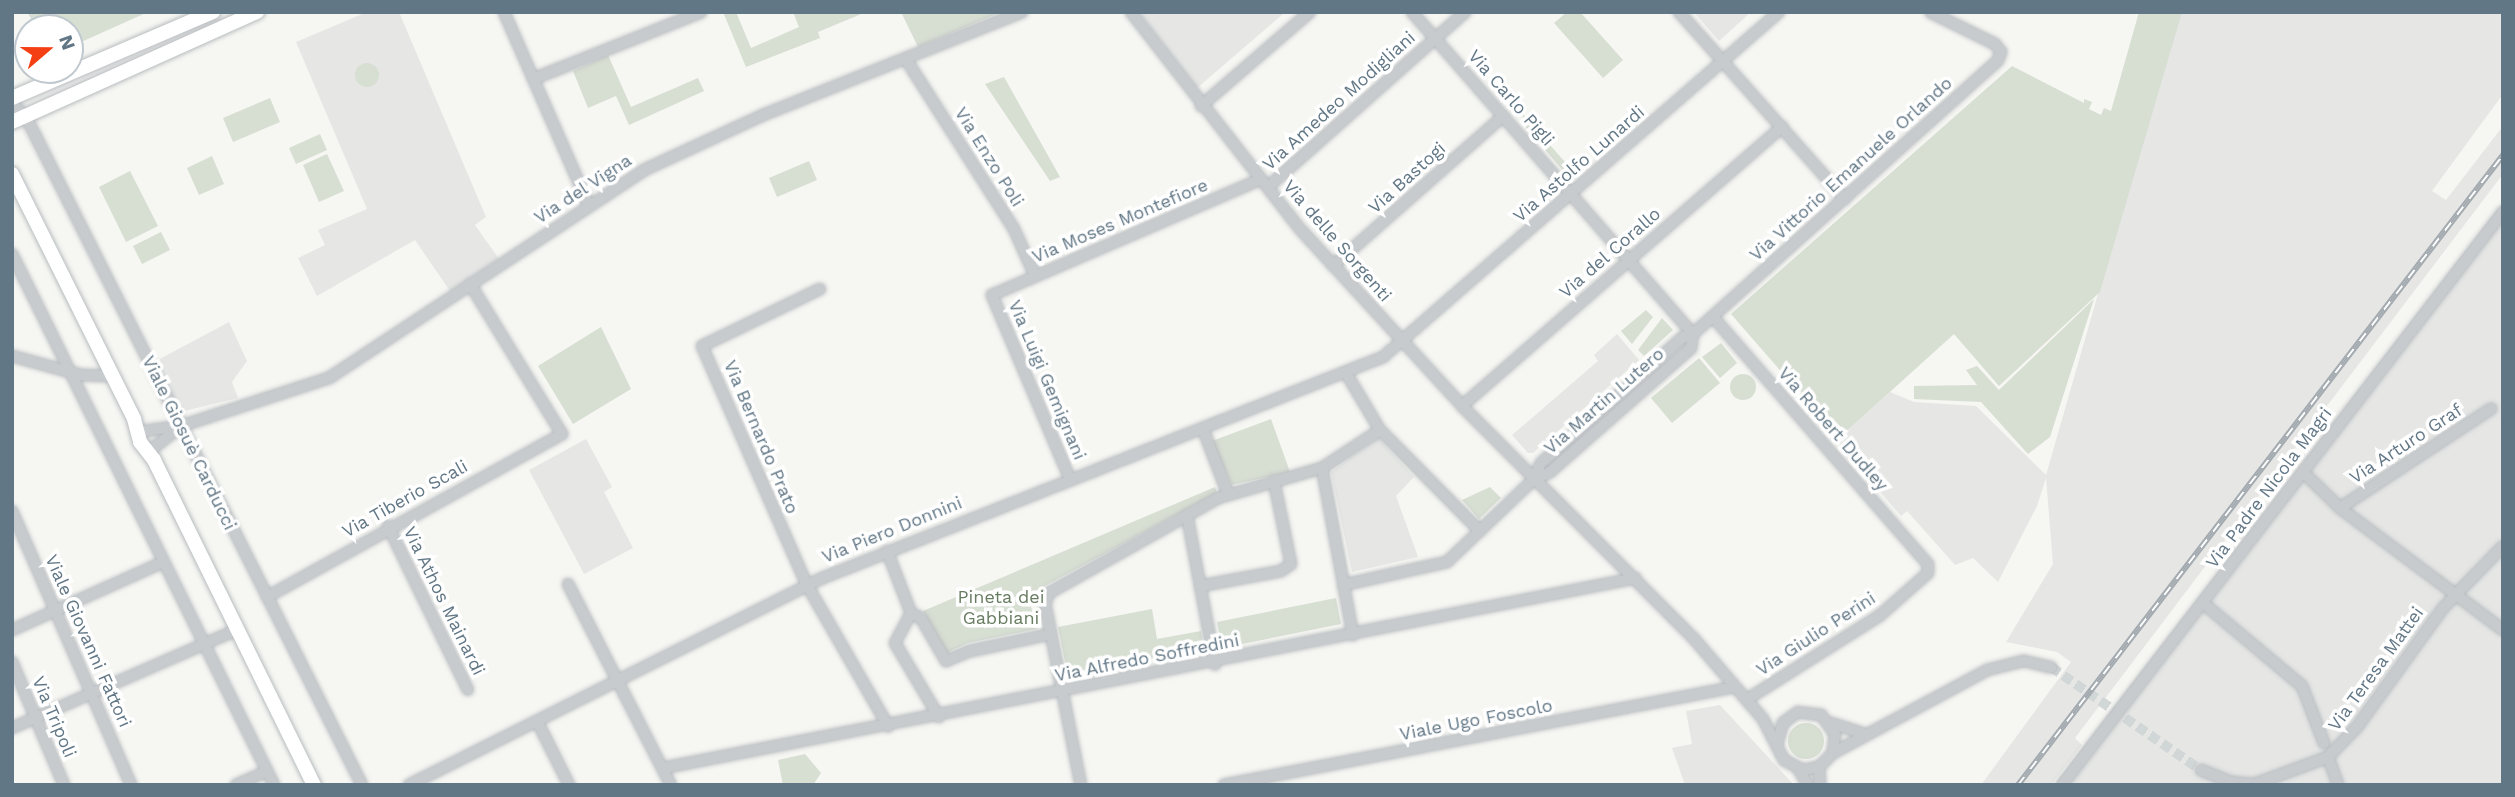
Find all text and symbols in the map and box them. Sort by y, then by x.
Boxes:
north arrow [14,14,84,84]
street label: Via Amedeo Modigliani [1258,26,1420,176]
text: N [54,32,81,53]
street label: Via Carlo Pigli [1463,45,1559,151]
street label: Via Vittorio Emanuele Orlando [1745,72,1957,266]
street label: Via Astolfo Lunardi [1509,101,1649,227]
street label: Via Enzo Poli [950,103,1028,211]
street label: Via Bastogi [1364,138,1450,218]
street label: Via del Vigna [530,149,636,229]
street label: Via Moses Montefiore [1029,174,1211,268]
street label: Via delle Sorgenti [1278,176,1396,306]
street label: Via del Corallo [1554,203,1666,303]
street label: Via Luigi Gemignani [1003,297,1091,463]
street label: Via Martin Lutero [1540,343,1668,459]
street label: Viale Giosuè Carducci [137,352,241,534]
street label: Via Bernardo Prato [719,357,803,517]
street label: Via Robert Dudley [1773,362,1893,496]
street label: Via Arturo Graf [2345,399,2467,489]
street label: Via Padre Nicola Magri [2201,403,2337,573]
street label: Via Tiberio Scali [338,455,472,543]
street label: Via Piero Donnini [819,492,965,568]
street label: Via Athos Mainardi [398,523,490,679]
street label: Viale Giovanni Fattori [40,551,136,731]
park label: Pineta dei Gabbiani [957,587,1045,630]
street label: Via Giulio Perini [1752,587,1880,681]
street label: Via Teresa Mattei [2323,602,2429,736]
street label: Via Alfredo Soffredini [1052,629,1242,687]
street label: Via Tripoli [27,673,81,761]
street label: Viale Ugo Foscolo [1398,695,1554,745]

